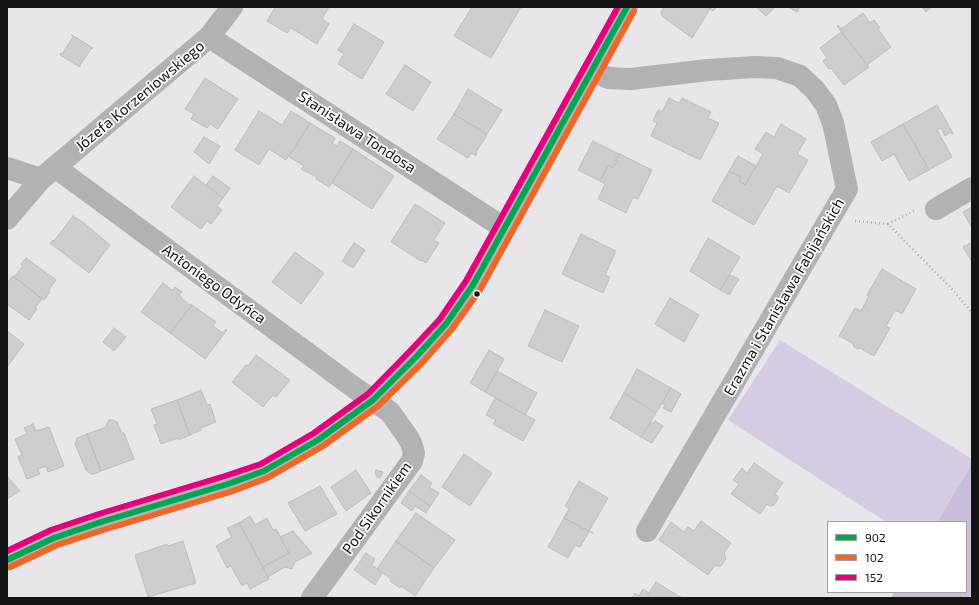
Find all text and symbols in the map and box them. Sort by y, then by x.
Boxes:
street label: Józefa Korzeniowskiego [72,37,208,155]
street label: Stanisława Tondosa [295,87,419,177]
street label: Erazma i Stanisława Fabijańskich [720,195,848,399]
street label: Antoniego Odyńca [159,240,269,328]
unlabelled marker [472,289,482,299]
street label: Pod Sikornikiem [339,458,415,558]
legend [827,521,967,593]
text: 902 [865,530,886,544]
text: 102 [865,550,884,564]
text: 152 [865,570,883,584]

